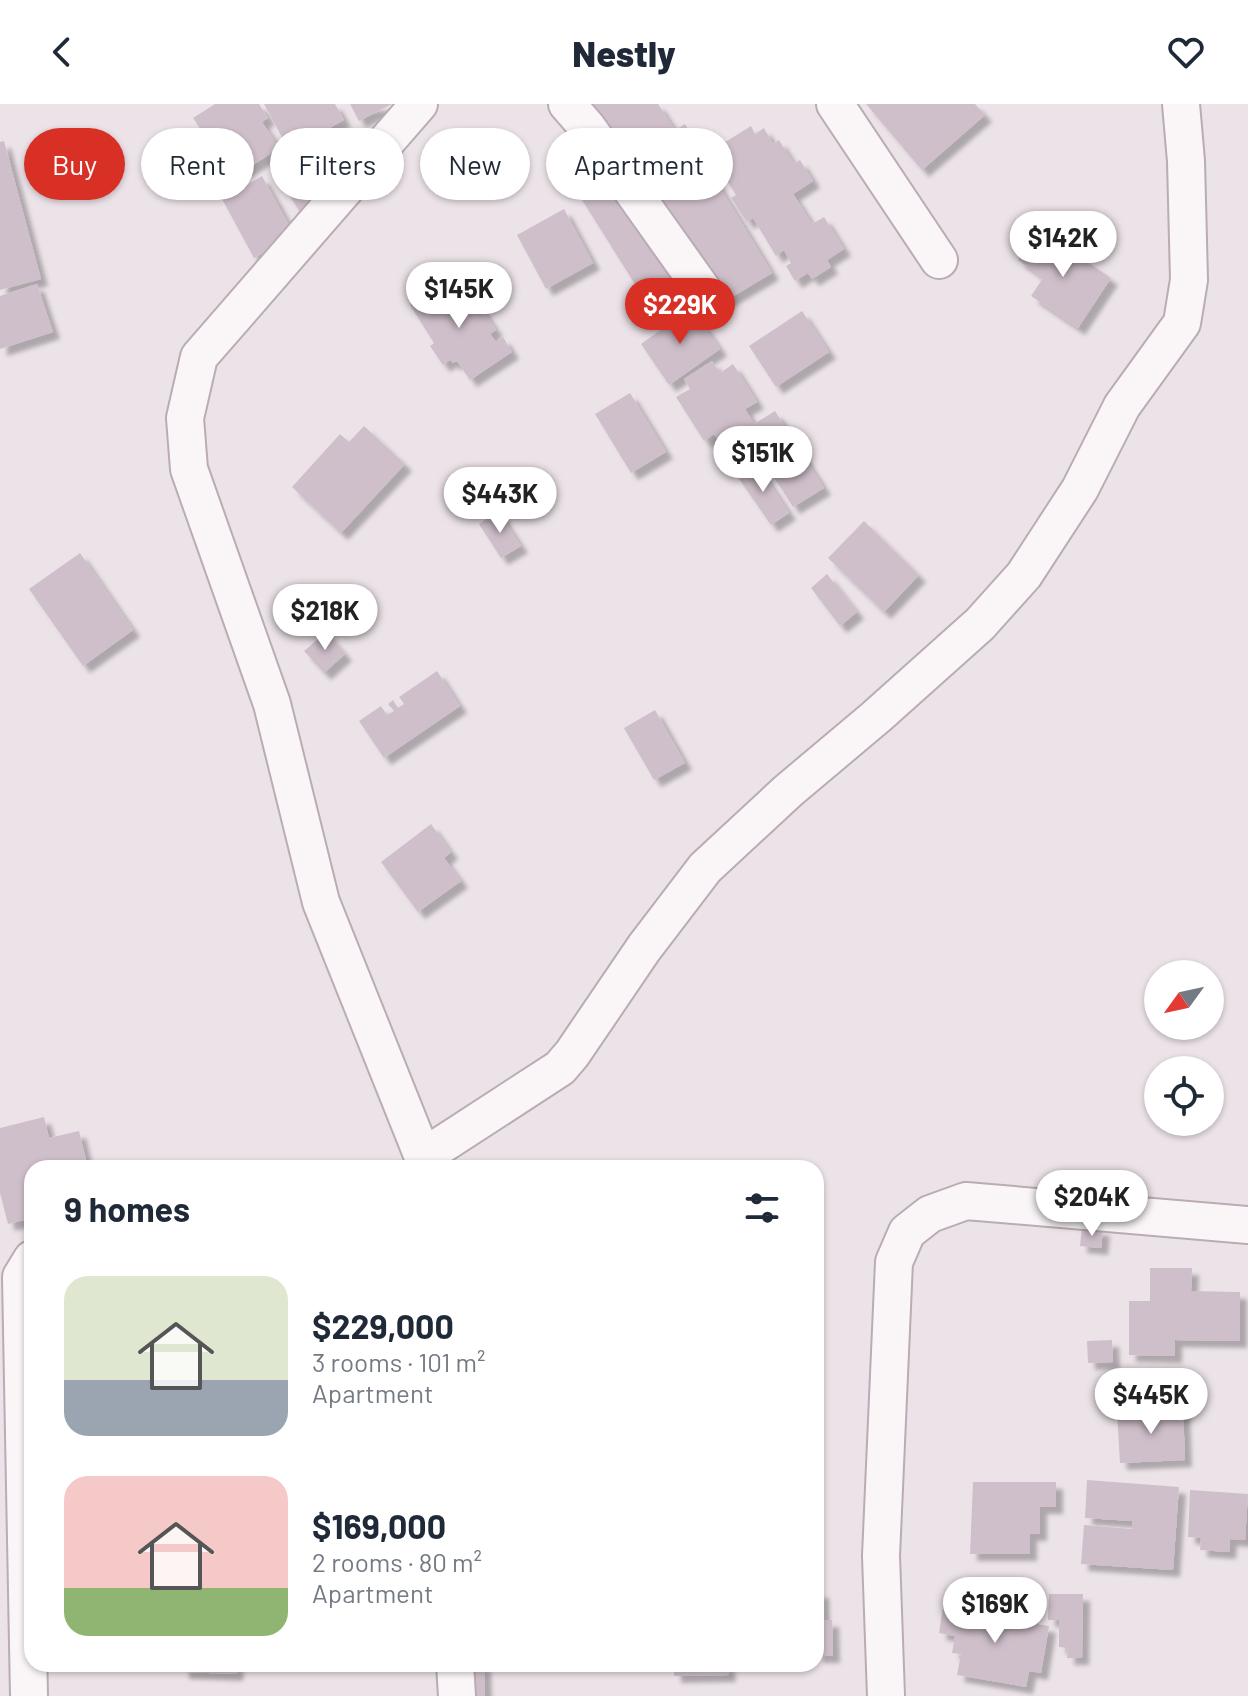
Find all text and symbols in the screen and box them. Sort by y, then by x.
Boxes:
icon: back [40,30,84,74]
icon: heart [1164,30,1208,74]
text: Nestly [572,31,676,74]
chip: Buy [24,128,125,200]
chip: Rent [141,128,254,200]
chip: Filters [270,128,404,200]
chip: New [420,128,530,200]
chip: Apartment [546,128,733,200]
pin: $142K [1007,211,1119,279]
text: $142K [1028,221,1098,252]
pin: $145K [403,262,515,330]
text: $145K [424,272,494,303]
pin: $229K [624,278,736,346]
text: $229K [643,288,717,319]
pin: $151K [707,426,819,494]
text: $151K [731,436,795,467]
pin: $443K [444,467,556,535]
text: $443K [462,477,538,508]
pin: $218K [269,584,381,652]
text: $218K [291,594,359,625]
north arrow [1144,960,1224,1040]
map controls [1144,960,1224,1136]
button: locate [1144,1056,1224,1136]
pin: $204K [1036,1170,1148,1238]
text: $204K [1054,1180,1130,1211]
icon: filters [740,1186,784,1230]
text: 9 homes [64,1188,190,1229]
text: $229,000 [312,1305,454,1346]
icon: home [128,1308,224,1404]
text: 3 rooms · 101 m² [312,1346,485,1377]
pin: $445K [1095,1368,1207,1436]
text: Apartment [312,1377,433,1408]
text: $445K [1113,1378,1189,1409]
text: $169,000 [312,1505,446,1546]
icon: home [128,1508,224,1604]
text: 2 rooms · 80 m² [312,1546,482,1577]
text: Apartment [312,1577,433,1608]
pin: $169K [939,1577,1051,1645]
text: $169K [961,1587,1029,1618]

